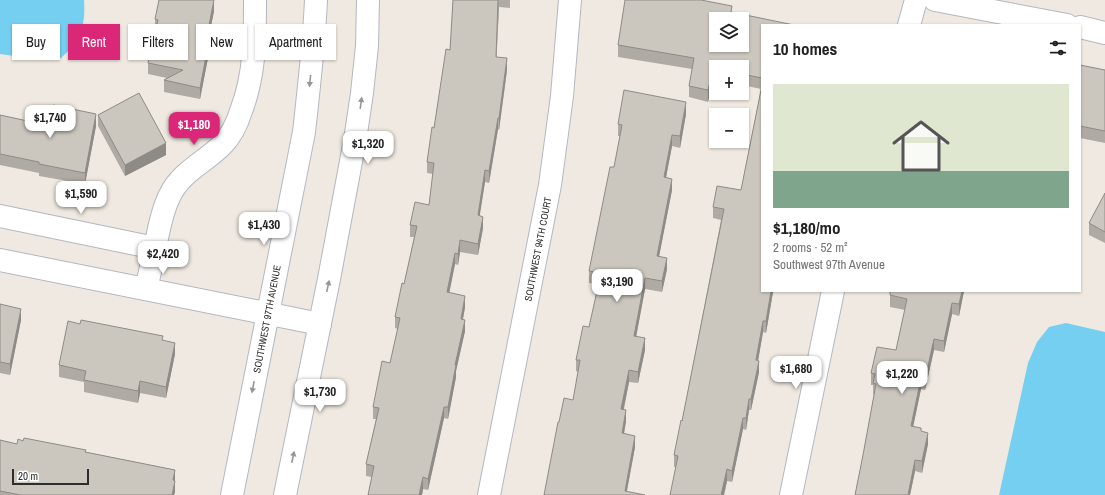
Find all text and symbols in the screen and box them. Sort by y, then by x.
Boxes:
map controls [709,12,749,148]
button: layers [709,12,749,52]
chip: Buy [12,24,60,60]
chip: Rent [68,24,120,60]
chip: Filters [128,24,188,60]
chip: New [196,24,247,60]
chip: Apartment [255,24,336,60]
text: 10 homes [773,37,837,60]
icon: filters [1047,37,1069,59]
button: + [709,60,749,100]
one-way arrow [307,75,313,87]
one-way arrow [358,97,364,109]
pin: $1,740 [17,105,83,139]
button: − [709,108,749,148]
text: $1,740 [34,109,66,126]
icon: home [885,110,957,182]
pin: $1,180 [161,112,227,146]
text: $1,180 [178,116,210,133]
pin: $1,320 [335,131,401,165]
text: $1,320 [352,135,384,152]
pin: $1,590 [48,181,114,215]
text: $1,590 [65,185,97,202]
street label: SOUTHWEST 94TH COURT [522,196,554,302]
pin: $1,430 [231,212,297,246]
text: $1,430 [248,216,280,233]
text: $1,180/mo [773,216,840,239]
text: 2 rooms · 52 m² [773,239,848,256]
pin: $2,420 [130,241,196,275]
text: $2,420 [147,245,179,262]
text: Southwest 97th Avenue [773,256,885,273]
street label: SOUTHWEST 97TH AVENUE [250,264,284,374]
pin: $3,190 [584,269,650,303]
text: $3,190 [601,273,633,290]
one-way arrow [325,280,331,292]
pin: $1,680 [763,356,829,390]
text: $1,680 [780,360,812,377]
pin: $1,220 [869,361,935,395]
text: $1,220 [886,365,918,382]
pin: $1,730 [287,379,353,413]
one-way arrow [250,381,256,394]
text: $1,730 [304,383,336,400]
one-way arrow [291,451,297,463]
scale bar [12,467,89,486]
text: 20 m [18,469,38,483]

